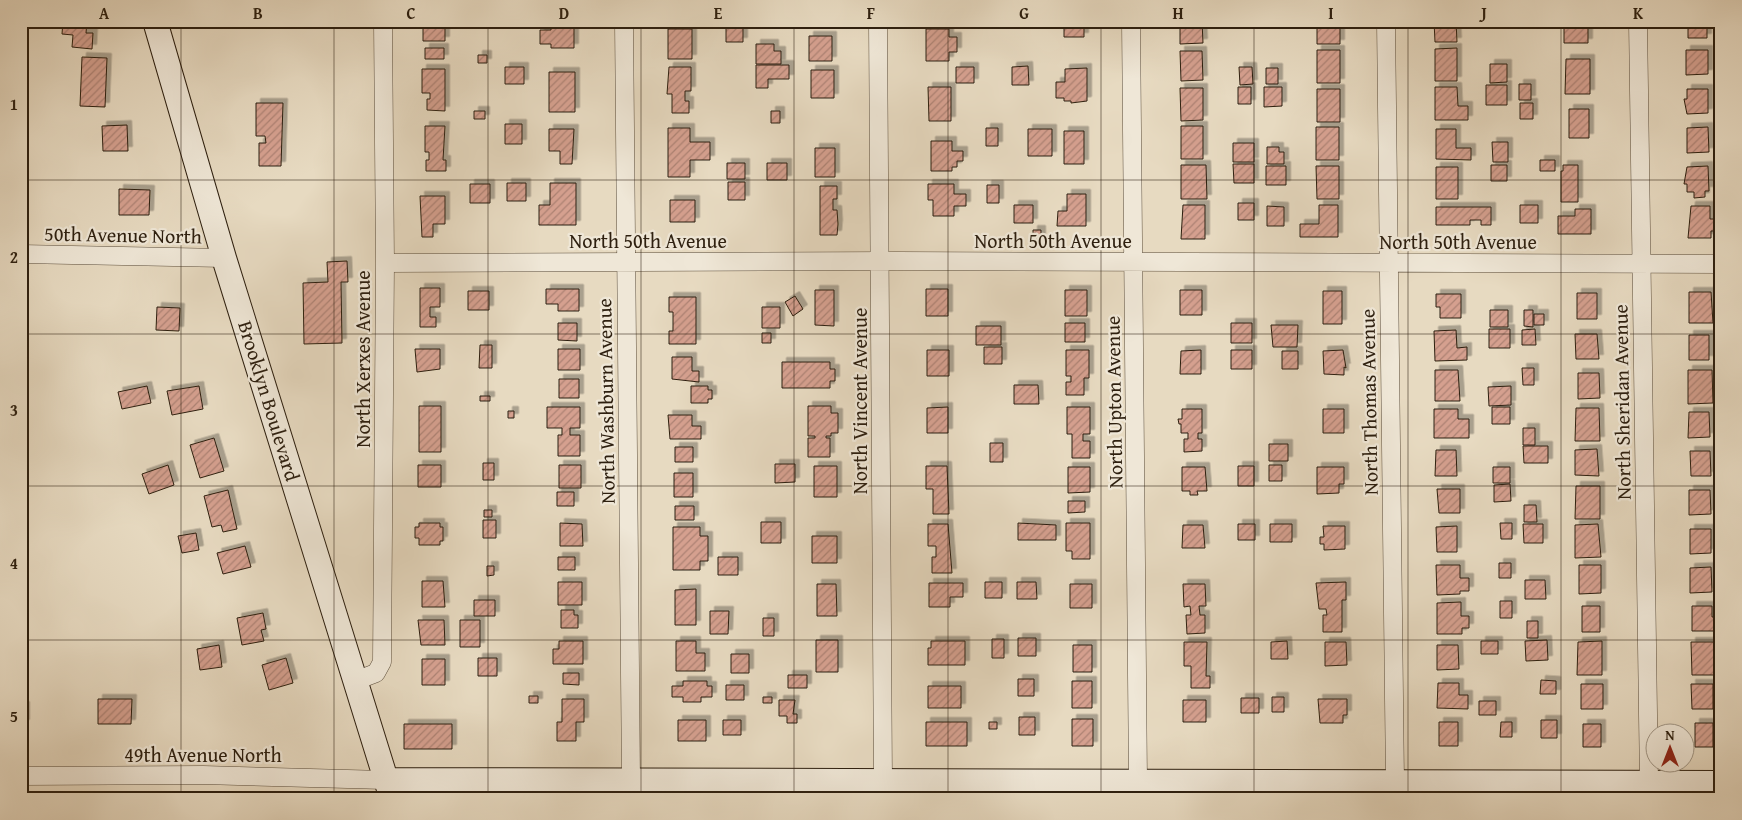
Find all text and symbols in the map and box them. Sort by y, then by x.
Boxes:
text: A [99,1,110,25]
text: B [253,1,263,25]
text: C [406,1,416,25]
text: D [559,1,569,25]
text: E [714,1,723,25]
text: F [867,1,875,25]
text: G [1019,1,1029,25]
text: H [1172,1,1184,25]
text: I [1328,1,1334,25]
text: J [1478,1,1487,25]
text: K [1633,1,1644,25]
text: 1 [10,92,18,116]
street label: 50th Avenue North [44,219,202,250]
street label: North 50th Avenue [569,226,727,255]
street label: North 50th Avenue [974,226,1132,255]
street label: North 50th Avenue [1379,227,1537,256]
text: 2 [10,245,18,269]
street label: North Xerxes Avenue [348,270,377,448]
street label: North Washburn Avenue [589,298,622,504]
street label: North Sheridan Avenue [1605,304,1638,500]
street label: North Vincent Avenue [845,308,874,494]
street label: North Thomas Avenue [1352,309,1385,495]
street label: North Upton Avenue [1097,315,1130,489]
street label: Brooklyn Boulevard [231,317,308,485]
text: 3 [10,398,18,422]
text: 4 [10,551,18,575]
text: 5 [10,704,18,728]
north arrow [1644,722,1694,772]
text: N [1665,725,1675,745]
street label: 49th Avenue North [124,740,282,769]

